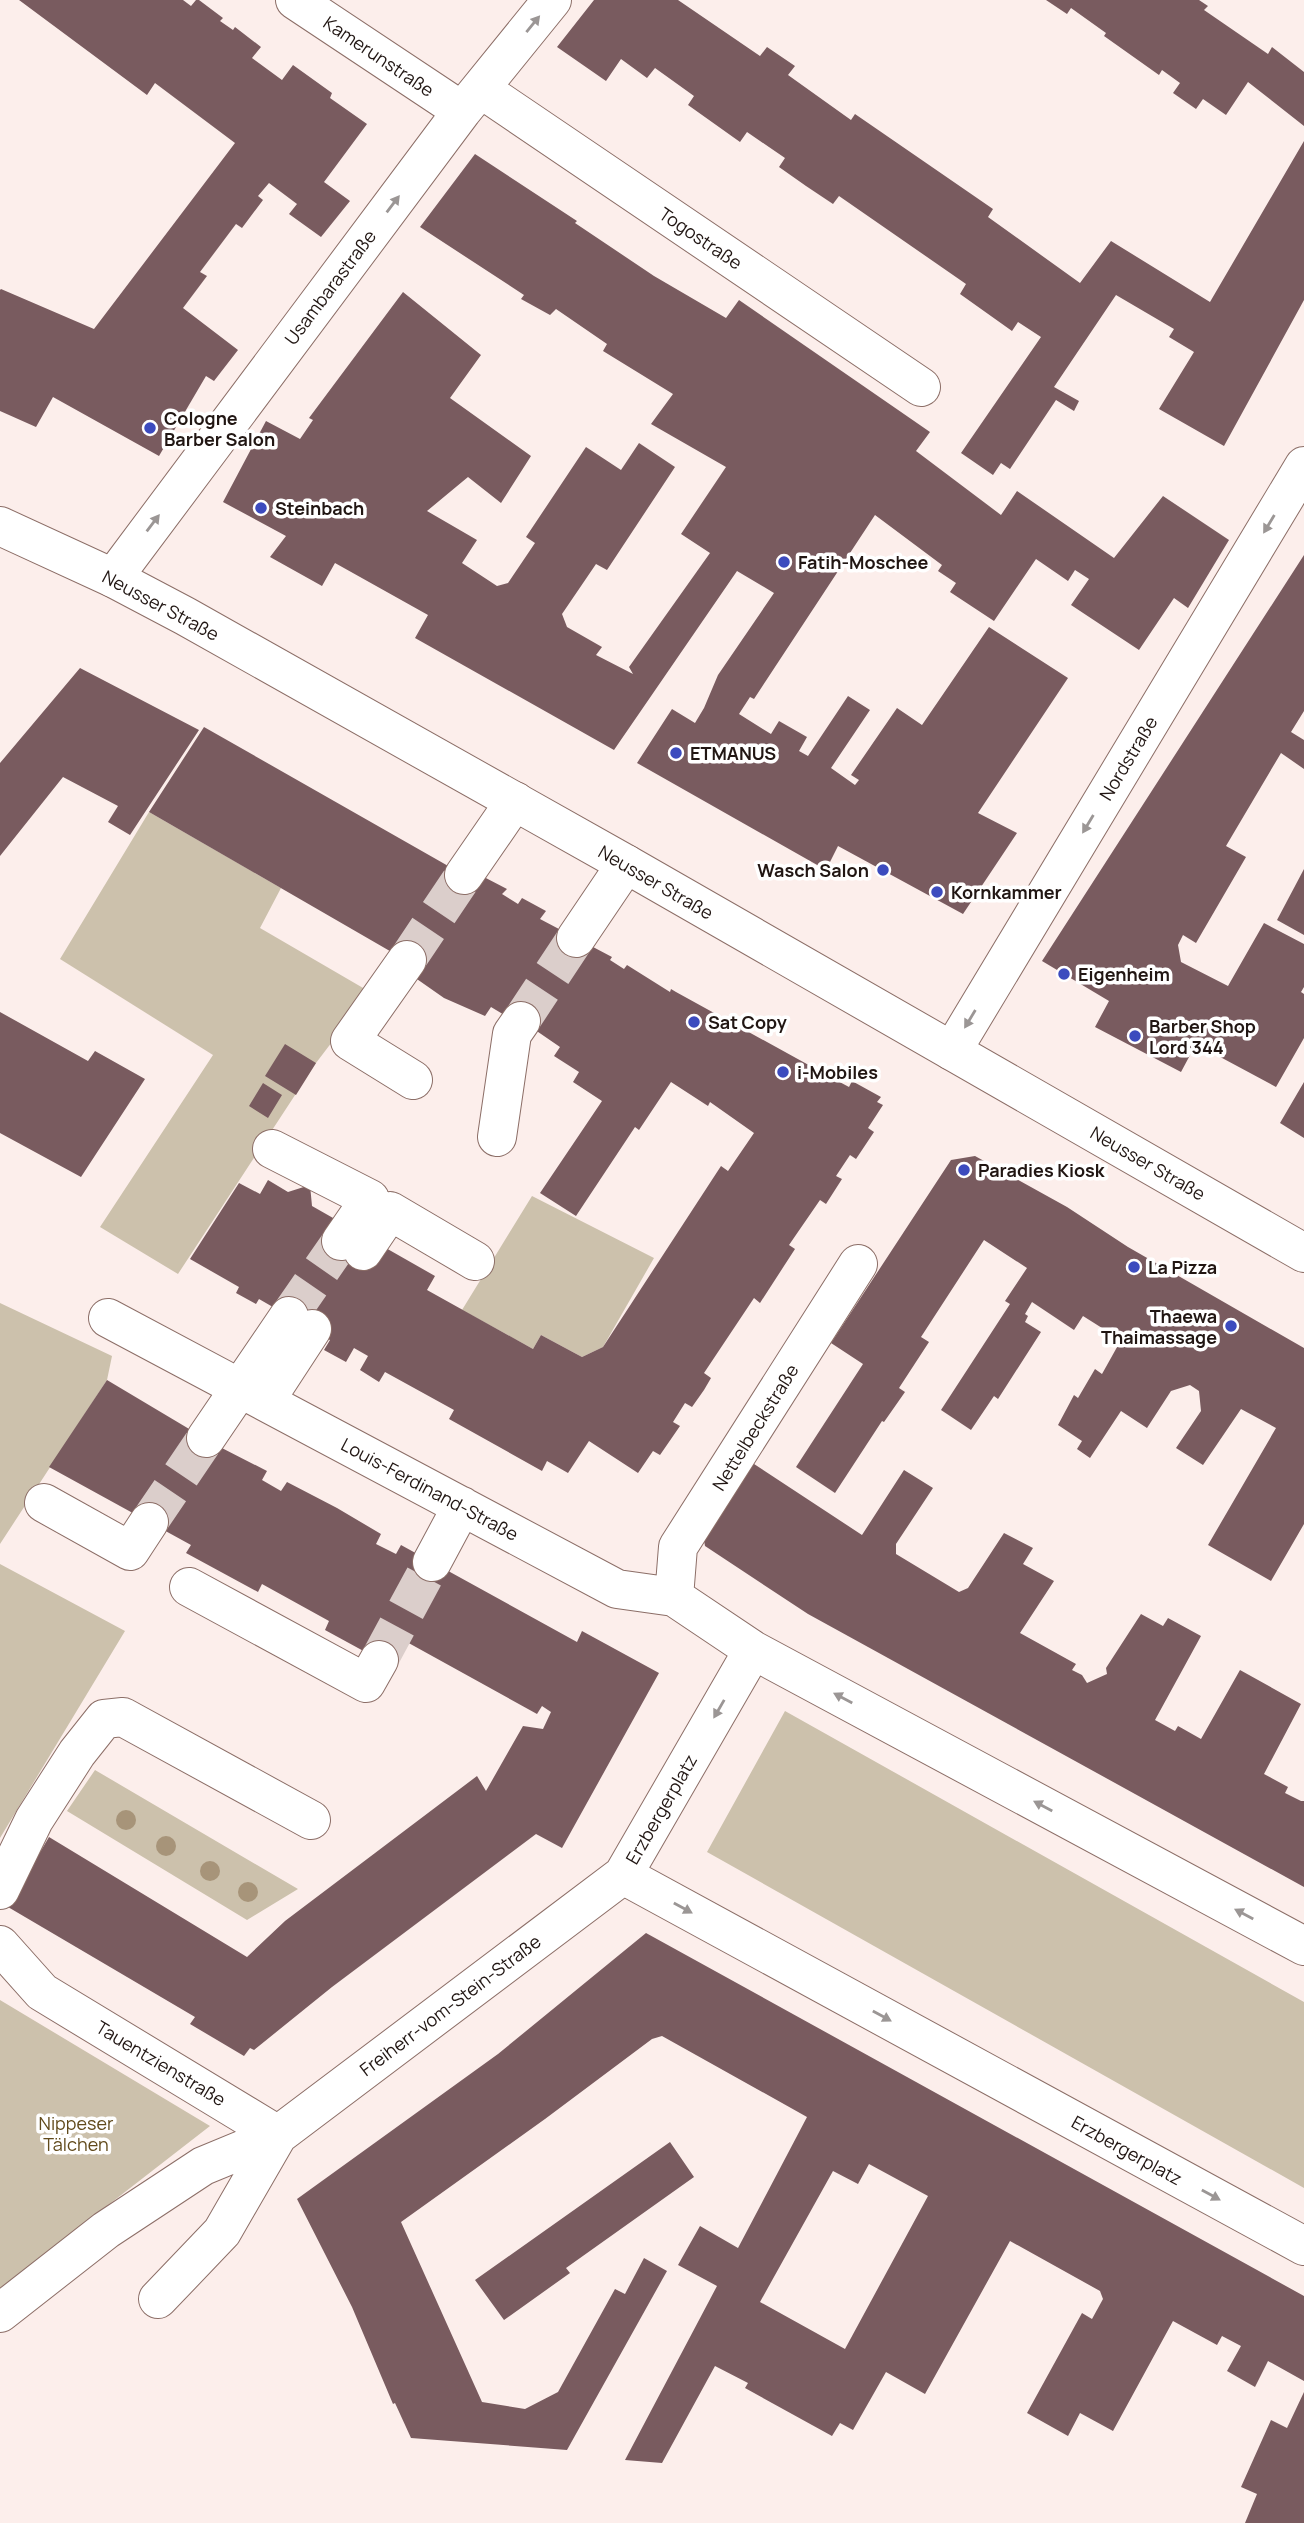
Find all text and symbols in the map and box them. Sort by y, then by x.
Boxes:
street label: Kamerunstraße [319,10,439,102]
one-way arrow [525,16,540,34]
one-way arrow [386,195,400,213]
street label: Togostraße [655,201,747,275]
street label: Usambarastraße [279,225,381,349]
place label: Cologne Barber Salon [164,406,275,451]
marker: Cologne Barber Salon [142,420,158,436]
place label: Steinbach [275,496,364,520]
marker: Steinbach [253,500,269,516]
one-way arrow [146,514,160,532]
one-way arrow [1262,515,1275,534]
place label: Fatih-Moschee [798,550,929,574]
marker: Fatih-Moschee [776,554,792,570]
street label: Neusser Straße [99,564,223,646]
street label: Nordstraße [1093,712,1163,804]
place label: ETMANUS [690,741,776,765]
marker: ETMANUS [668,745,684,761]
one-way arrow [1082,814,1094,833]
street label: Neusser Straße [594,839,718,925]
place label: Wasch Salon [757,858,869,882]
marker: Wasch Salon [875,862,891,878]
place label: Kornkammer [951,880,1062,904]
marker: Kornkammer [929,884,945,900]
place label: Eigenheim [1078,962,1170,986]
marker: Eigenheim [1056,966,1072,982]
one-way arrow [964,1009,977,1028]
place label: Sat Copy [708,1010,787,1034]
marker: Sat Copy [686,1014,702,1030]
place label: Barber Shop Lord 344 [1149,1014,1256,1059]
marker: Barber Shop Lord 344 [1127,1028,1143,1044]
place label: i-Mobiles [797,1060,878,1084]
marker: i-Mobiles [775,1064,791,1080]
street label: Neusser Straße [1086,1120,1210,1206]
place label: Paradies Kiosk [978,1158,1106,1182]
marker: Paradies Kiosk [956,1162,972,1178]
place label: La Pizza [1148,1255,1217,1279]
marker: La Pizza [1126,1259,1142,1275]
place label: Thaewa Thaimassage [1101,1304,1217,1349]
marker: Thaewa Thaimassage [1223,1318,1239,1334]
street label: Nettelbeckstraße [706,1359,804,1495]
street label: Louis-Ferdinand-Straße [337,1432,523,1546]
one-way arrow [833,1692,853,1704]
one-way arrow [713,1699,725,1718]
street label: Erzbergerplatz [620,1750,702,1868]
one-way arrow [1034,1800,1053,1812]
one-way arrow [673,1902,692,1914]
one-way arrow [1234,1908,1254,1919]
street label: Freiherr-vom-Stein-Straße [355,1929,545,2081]
one-way arrow [873,2010,893,2022]
street label: Tauentzienstraße [92,2015,230,2111]
street label: Erzbergerplatz [1067,2110,1187,2190]
park label: Nippeser Tälchen [39,2111,114,2156]
one-way arrow [1202,2189,1221,2201]

